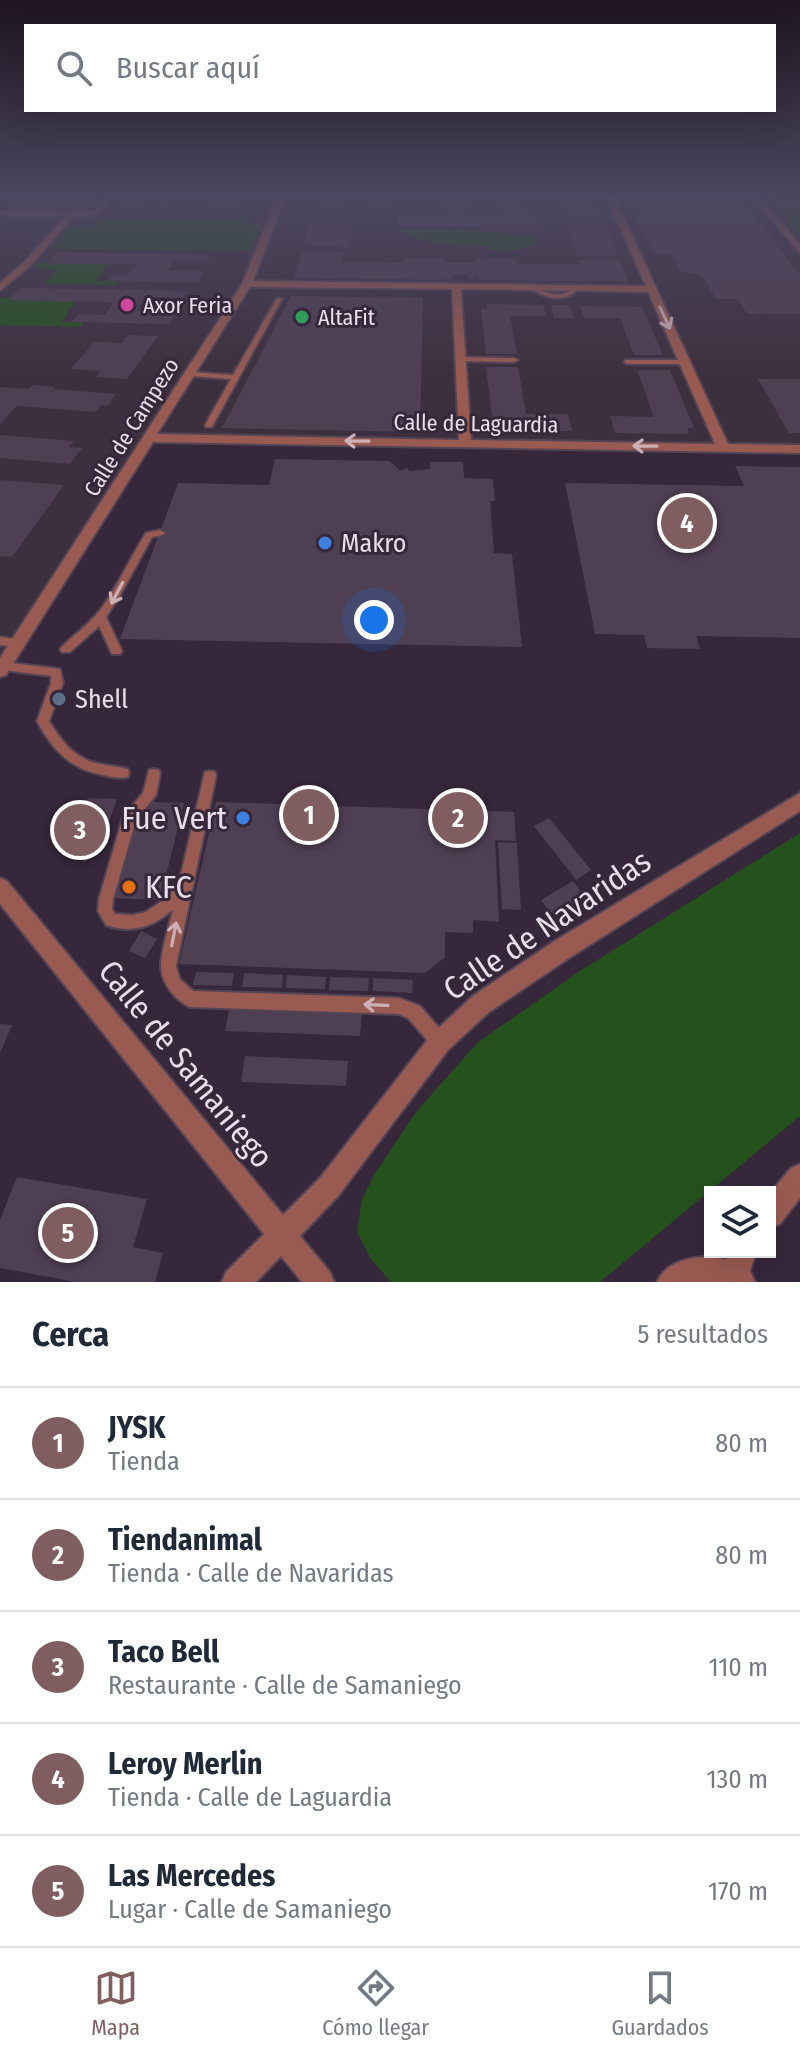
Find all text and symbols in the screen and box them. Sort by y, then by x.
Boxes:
search box [24,24,776,112]
icon: search [52,46,96,90]
text: Buscar aquí [116,50,260,86]
place label: Axor Feria [143,292,232,319]
marker: Axor Feria [118,296,136,314]
place label: AltaFit [318,304,376,331]
one-way arrow [658,306,673,330]
marker: AltaFit [293,308,311,326]
street label: Calle de Campezo [78,353,185,501]
street label: Calle de Laguardia [393,409,559,438]
one-way arrow [344,434,371,449]
one-way arrow [632,438,659,454]
pin: 4 [661,493,713,553]
place label: Makro [341,528,406,559]
marker: Makro [316,534,334,552]
one-way arrow [108,580,124,604]
your location [354,600,394,640]
place label: Shell [75,684,128,715]
marker: Shell [50,690,68,708]
pin: 1 [283,785,335,845]
pin: 2 [432,788,484,848]
place label: Fue Vert [121,799,228,837]
pin: 3 [54,800,106,860]
marker: Fue Vert [234,809,252,827]
street label: Calle de Navaridas [436,842,658,1008]
place label: KFC [145,868,192,906]
marker: KFC [120,878,138,896]
one-way arrow [168,922,183,947]
street label: Calle de Samaniego [91,953,281,1175]
one-way arrow [363,998,390,1013]
map controls [704,1186,776,1258]
button: layers [704,1186,776,1258]
pin: 5 [42,1203,94,1263]
text: Cerca [32,1314,109,1355]
text: 5 resultados [637,1319,768,1350]
text: JYSK [108,1410,165,1446]
text: 1 [53,1428,64,1459]
text: 80 m [715,1428,768,1459]
text: Tienda [108,1446,180,1477]
text: Tiendanimal [108,1522,262,1558]
text: 2 [52,1540,64,1571]
text: 80 m [715,1540,768,1571]
text: Tienda · Calle de Navaridas [108,1558,394,1589]
text: Taco Bell [108,1634,219,1670]
text: 3 [52,1652,64,1683]
text: 110 m [708,1652,768,1683]
text: Restaurante · Calle de Samaniego [108,1670,462,1701]
text: Leroy Merlin [108,1746,262,1782]
text: 4 [51,1764,65,1795]
text: 130 m [706,1764,768,1795]
text: Tienda · Calle de Laguardia [108,1782,392,1813]
text: Las Mercedes [108,1858,275,1894]
text: 5 [52,1876,64,1907]
text: 170 m [708,1876,768,1907]
text: Lugar · Calle de Samaniego [108,1894,392,1925]
tab: Mapa [91,1966,140,2041]
tab: Cómo llegar [322,1966,429,2041]
tab: Guardados [611,1966,709,2041]

